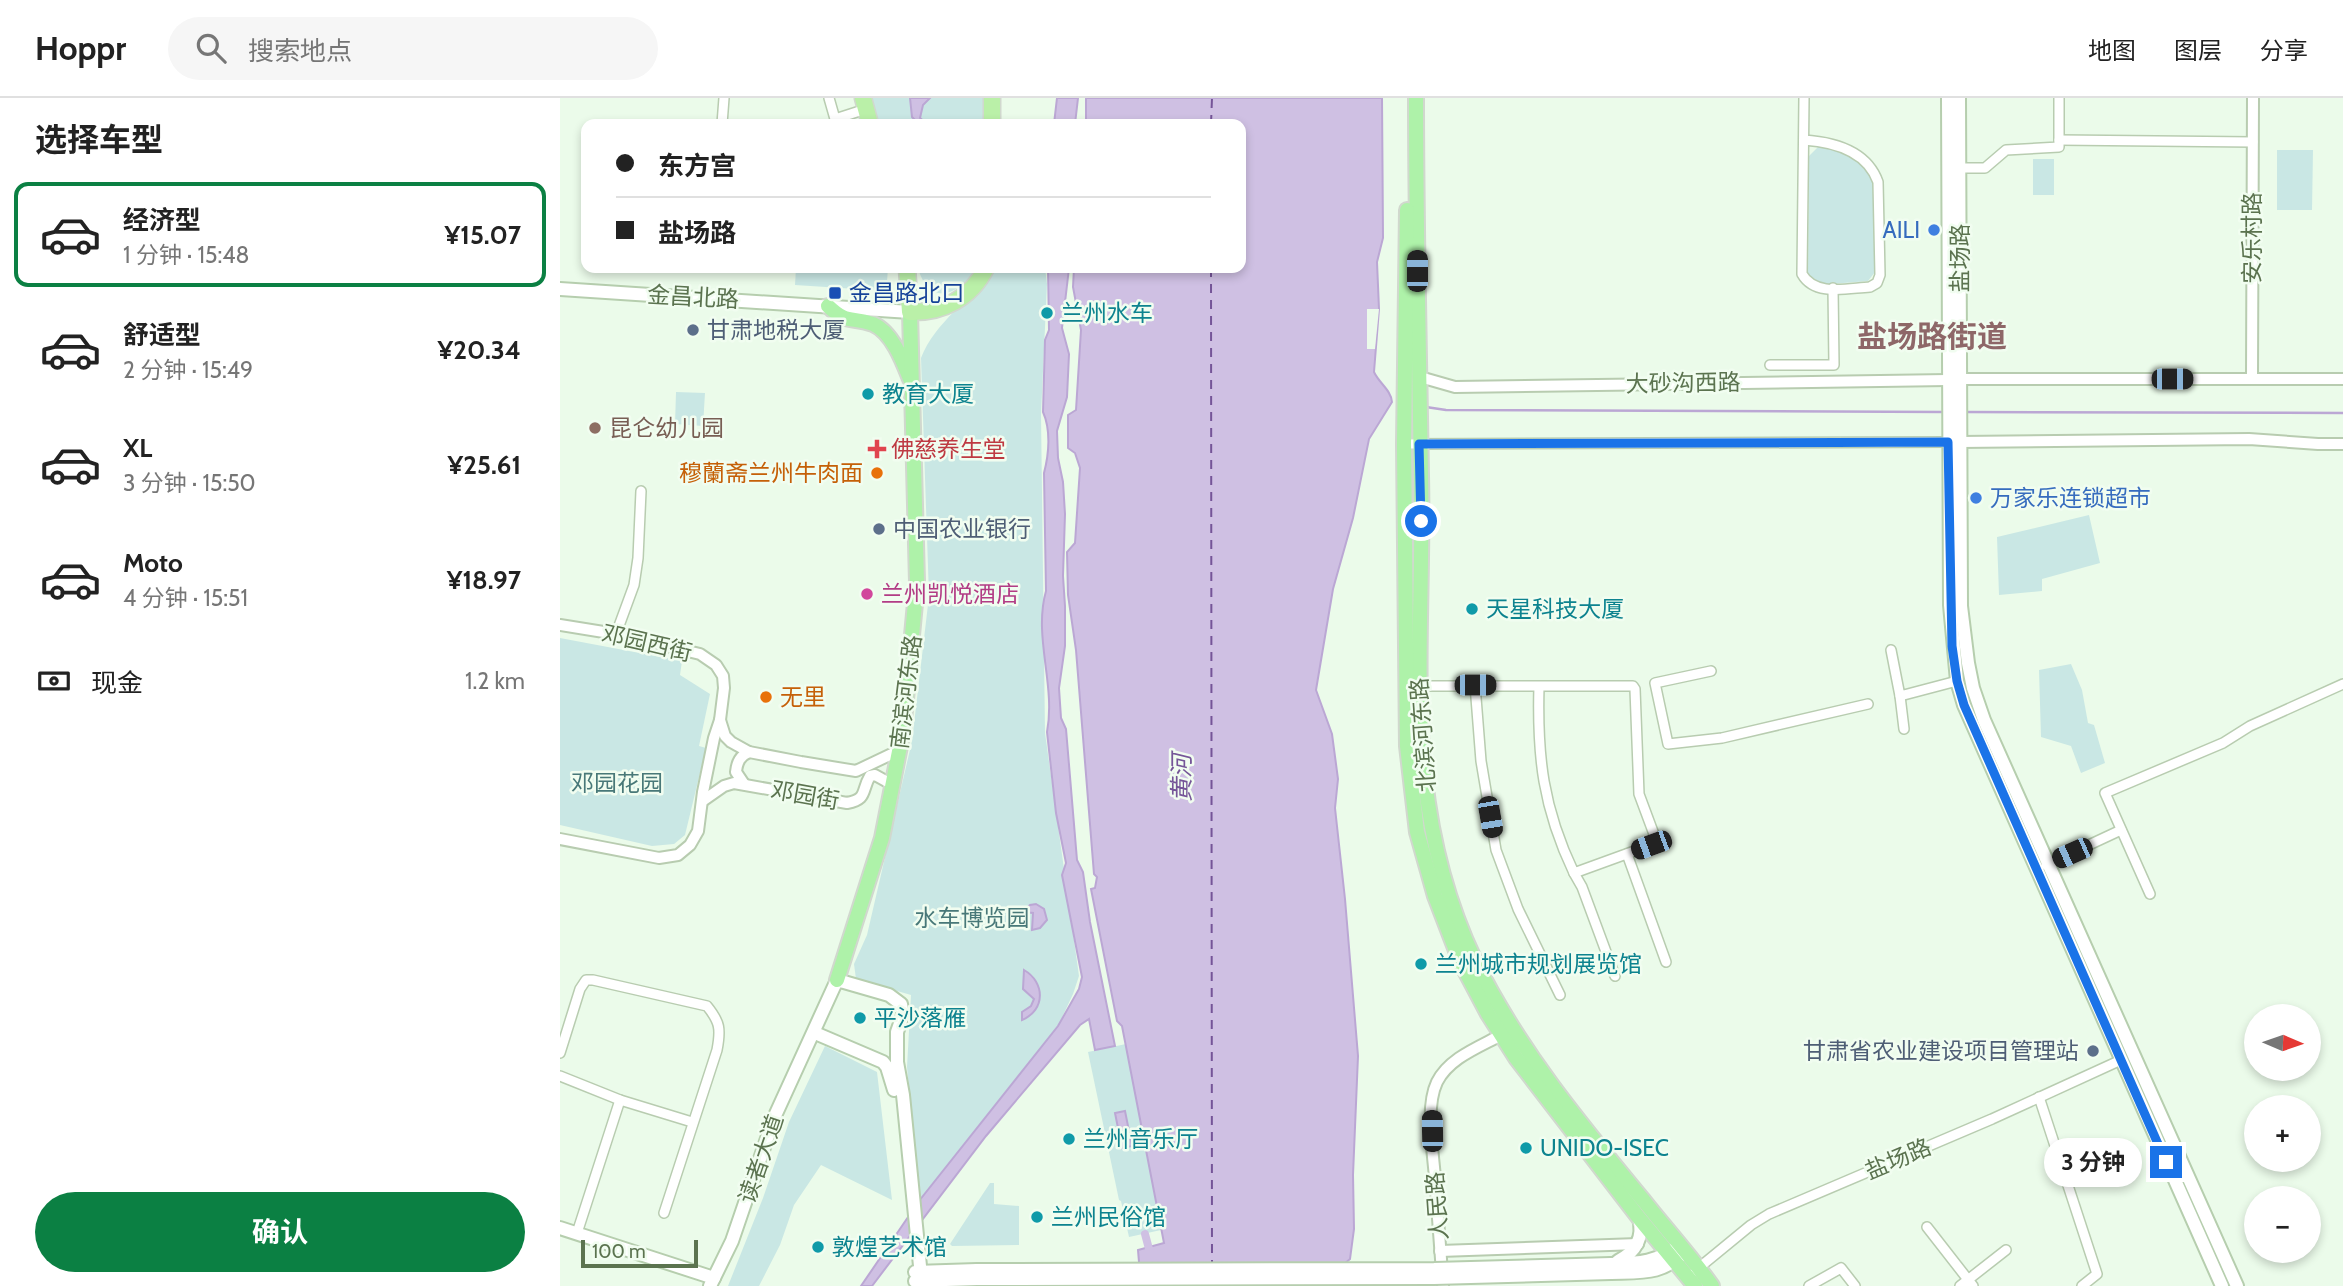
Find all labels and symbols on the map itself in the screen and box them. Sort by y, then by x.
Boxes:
street label: 安乐村路 [2238,192,2266,284]
place label: AILI [1883,216,1920,244]
marker: AILI [1926,222,1942,238]
street label: 盐场路 [1946,224,1974,293]
car [1407,250,1428,292]
place label: 金昌路北口 [849,279,964,307]
street label: 金昌北路 [646,281,740,313]
marker: 金昌路北口 [827,285,843,301]
place label: 兰州水车 [1061,299,1153,327]
marker: 兰州水车 [1039,305,1055,321]
place label: 甘肃地税大厦 [707,316,845,344]
district label: 盐场路街道 [1857,318,2007,355]
marker: 甘肃地税大厦 [685,322,701,338]
street label: 大砂沟西路 [1625,368,1741,398]
car [2152,369,2194,390]
place label: 教育大厦 [882,380,974,408]
marker: 教育大厦 [860,386,876,402]
place label: 昆仑幼儿园 [609,414,724,442]
marker: 昆仑幼儿园 [587,420,603,436]
place label: 佛慈养生堂 [891,435,1006,463]
marker: 佛慈养生堂 [869,441,885,457]
place label: 穆蘭斋兰州牛肉面 [679,459,863,487]
marker: 穆蘭斋兰州牛肉面 [869,465,885,481]
place label: 万家乐连锁超市 [1990,484,2151,512]
marker: 万家乐连锁超市 [1968,490,1984,506]
route start [1405,505,1437,537]
place label: 中国农业银行 [893,515,1031,543]
marker: 中国农业银行 [871,521,887,537]
place label: 兰州凯悦酒店 [881,580,1019,608]
marker: 兰州凯悦酒店 [859,586,875,602]
place label: 天星科技大厦 [1486,595,1624,623]
marker: 天星科技大厦 [1464,601,1480,617]
street label: 邓园西街 [599,619,695,667]
street label: 南滨河东路 [885,633,927,751]
car [1455,675,1497,696]
street label: 北滨河东路 [1405,677,1441,793]
place label: 无里 [780,683,826,711]
marker: 无里 [758,689,774,705]
water label: 黄河 [1167,750,1196,802]
park label: 邓园花园 [571,769,663,797]
street label: 邓园街 [769,775,841,815]
car [1477,794,1504,840]
car [1628,828,1675,862]
car [2049,835,2096,871]
park label: 水车博览园 [915,904,1030,932]
place label: 兰州城市规划展览馆 [1435,950,1642,978]
marker: 兰州城市规划展览馆 [1413,956,1429,972]
place label: 平沙落雁 [874,1004,966,1032]
north arrow [2244,1004,2320,1082]
marker: 平沙落雁 [852,1010,868,1026]
place label: 甘肃省农业建设项目管理站 [1803,1037,2079,1065]
marker: 甘肃省农业建设项目管理站 [2085,1043,2101,1059]
car [1422,1110,1443,1152]
street label: 读者大道 [733,1111,789,1207]
place label: 兰州音乐厅 [1083,1125,1198,1153]
marker: 兰州音乐厅 [1061,1131,1077,1147]
street label: 盐场路 [1861,1133,1935,1185]
place label: UNIDO-ISEC [1540,1134,1669,1162]
callout: 3 分钟 [2044,1138,2142,1186]
marker: UNIDO-ISEC [1518,1140,1534,1156]
route end [2150,1146,2182,1178]
street label: 人民路 [1421,1171,1453,1241]
place label: 兰州民俗馆 [1051,1203,1166,1231]
marker: 兰州民俗馆 [1029,1209,1045,1225]
place label: 敦煌艺术馆 [832,1233,947,1261]
scale bar [581,1237,698,1269]
marker: 敦煌艺术馆 [810,1239,826,1255]

